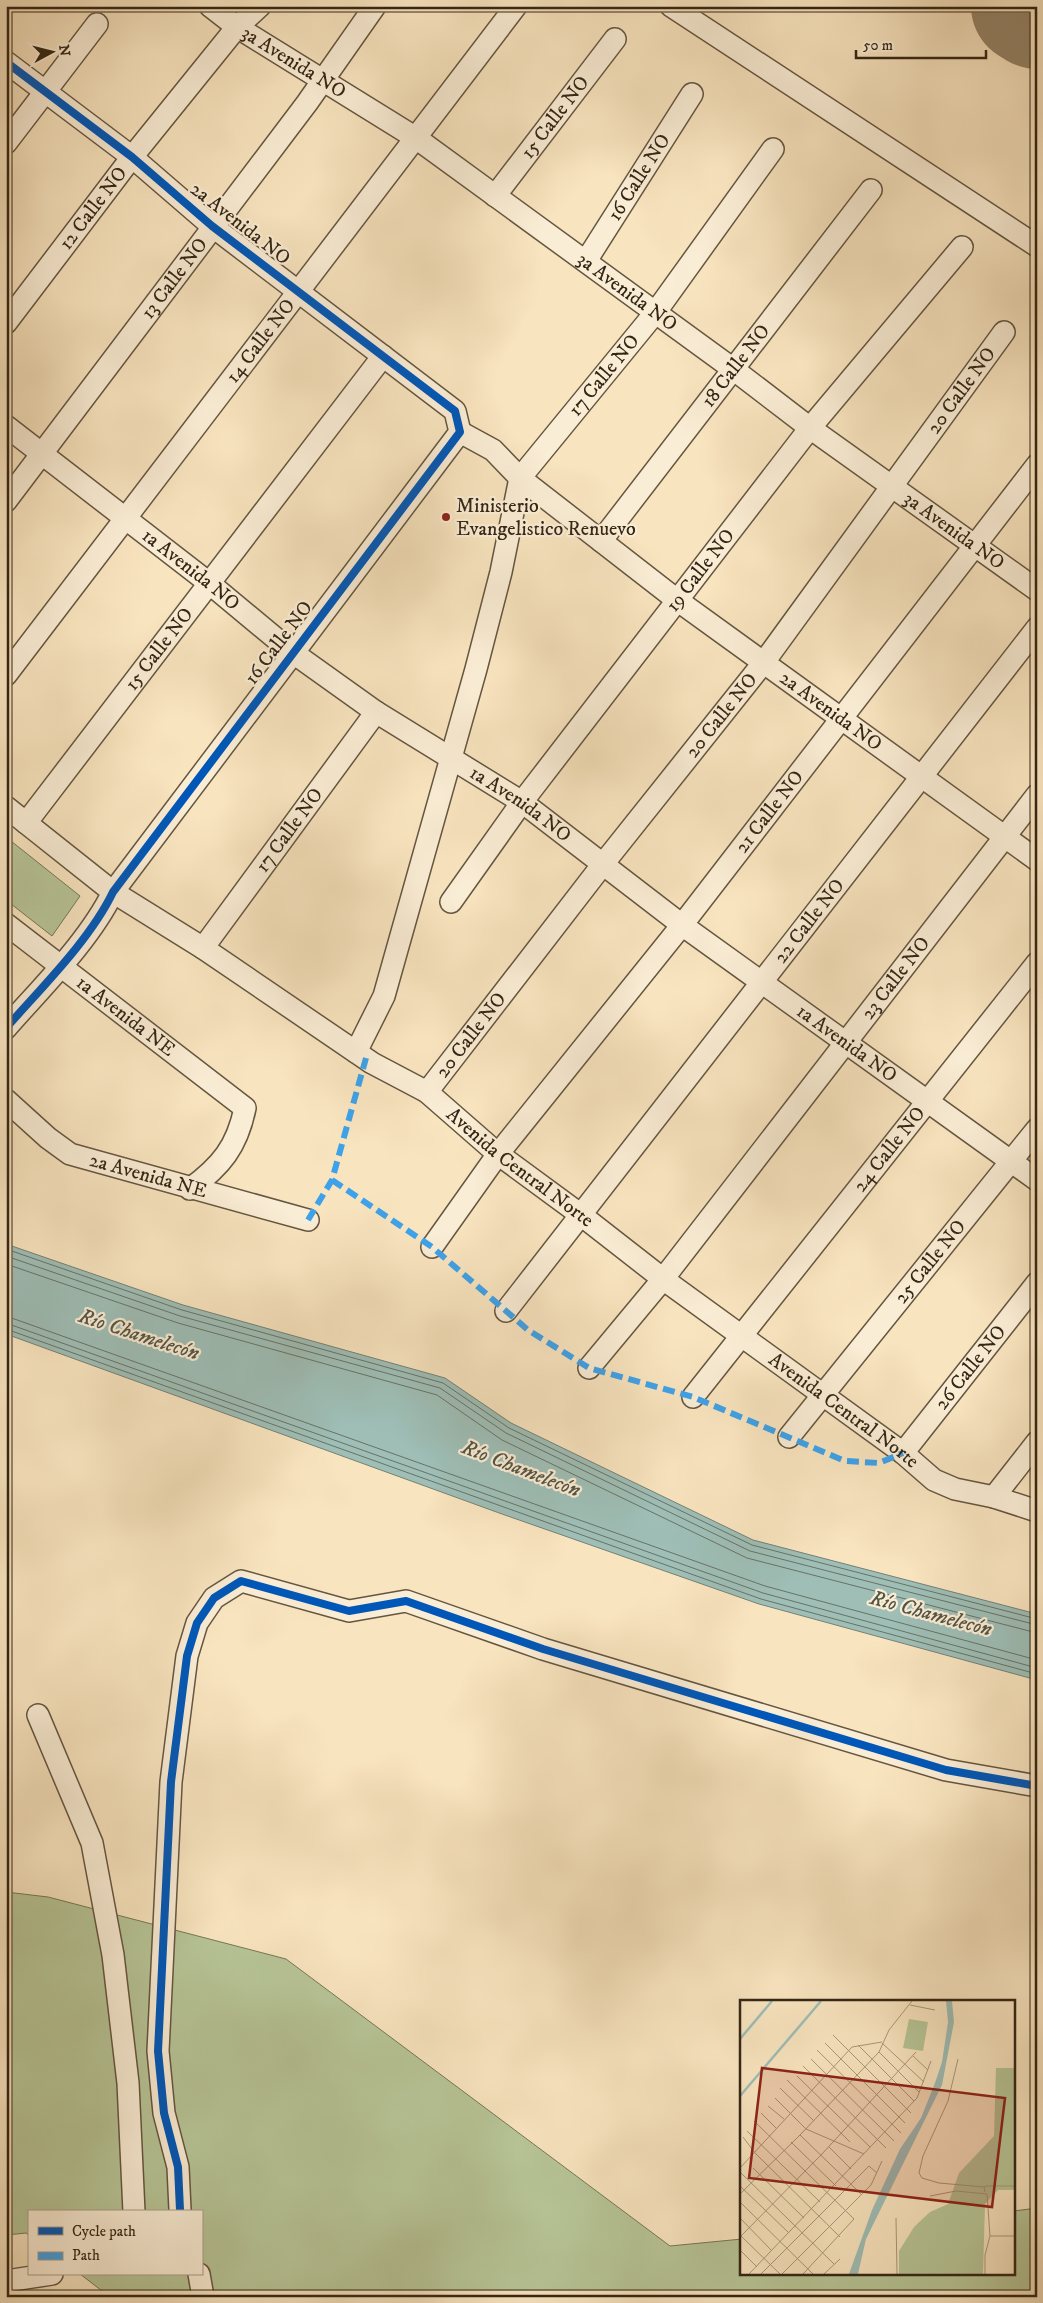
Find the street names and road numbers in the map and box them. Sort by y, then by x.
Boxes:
street label: 3a Avenida NO [237,20,351,104]
street label: 15 Calle NO [515,71,595,164]
street label: 16 Calle NO [602,129,676,226]
street label: 12 Calle NO [53,162,133,255]
street label: 2a Avenida NO [185,177,295,271]
street label: 13 Calle NO [135,233,213,324]
street label: 3a Avenida NO [572,247,682,337]
street label: 14 Calle NO [220,294,301,388]
street label: 18 Calle NO [696,319,776,412]
street label: 17 Calle NO [563,329,645,422]
street label: 20 Calle NO [921,342,1001,439]
street label: 3a Avenida NO [899,486,1009,575]
street label: 1a Avenida NO [137,523,245,616]
street label: 19 Calle NO [660,524,740,617]
street label: 16 Calle NO [239,596,319,690]
street label: 15 Calle NO [119,602,199,696]
street label: 2a Avenida NO [774,666,887,757]
street label: 20 Calle NO [680,668,763,763]
street label: 1a Avenida NO [465,760,576,848]
street label: 21 Calle NO [730,765,809,858]
street label: 17 Calle NO [250,783,329,878]
street label: 22 Calle NO [768,874,850,968]
street label: 23 Calle NO [856,932,935,1025]
street label: 1a Avenida NE [71,970,180,1062]
street label: 20 Calle NO [430,987,512,1083]
street label: 1a Avenida NO [791,999,902,1088]
street label: 24 Calle NO [848,1101,931,1197]
street label: Avenida Central Norte [441,1102,599,1233]
street label: 2a Avenida NE [87,1147,210,1204]
street label: 25 Calle NO [889,1215,971,1309]
street label: 26 Calle NO [929,1320,1012,1415]
street label: Avenida Central Norte [764,1347,924,1474]

